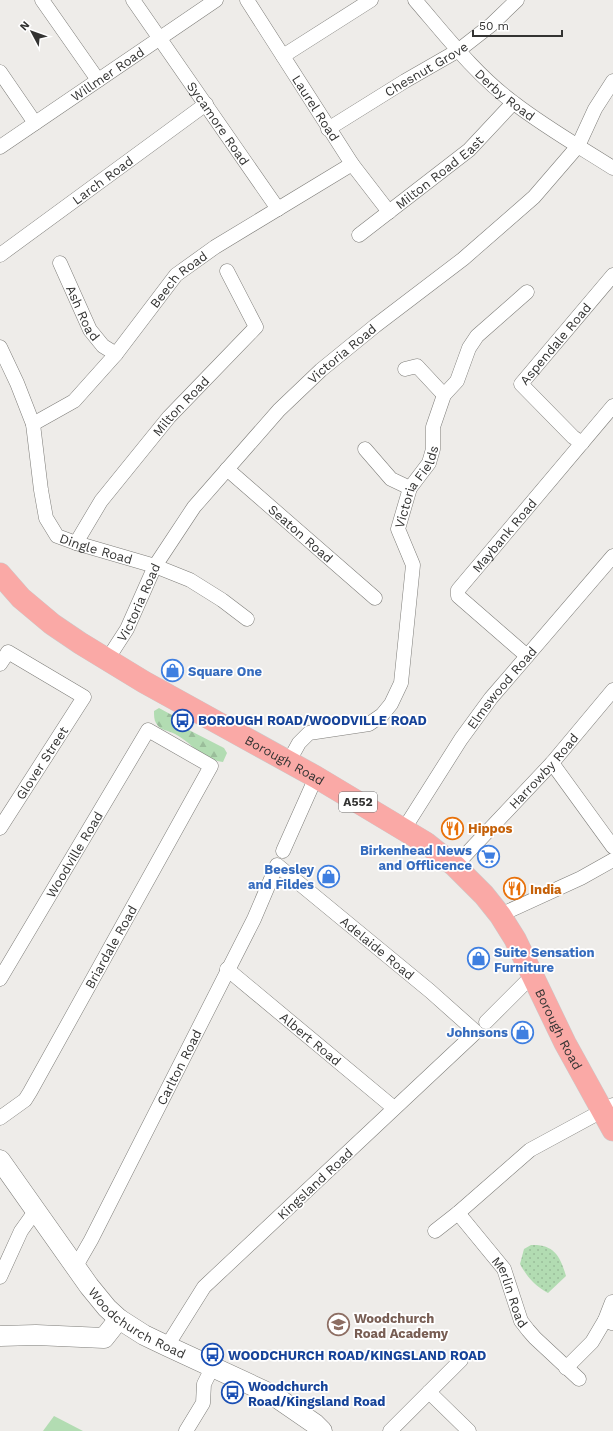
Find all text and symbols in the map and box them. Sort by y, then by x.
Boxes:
north arrow [12,12,52,52]
scale bar [473,12,562,38]
text: N [17,18,32,33]
text: 50 m [479,19,509,33]
street label: Chesnut Grove [382,39,471,99]
street label: Willmer Road [68,44,147,104]
street label: Derby Road [472,66,538,123]
street label: Laurel Road [289,72,343,144]
street label: Sycamore Road [184,79,253,168]
street label: Milton Road East [392,132,487,212]
street label: Larch Road [69,153,136,207]
street label: Beech Road [147,248,210,310]
street label: Ash Road [63,283,103,344]
street label: Aspendale Road [516,300,594,387]
street label: Victoria Road [304,321,379,386]
street label: Milton Road [149,373,212,439]
street label: Victoria Fields [391,444,441,530]
street label: Maybank Road [469,495,539,575]
street label: Seaton Road [266,501,336,565]
street label: Dingle Road [58,530,134,567]
street label: Victoria Road [114,561,163,644]
street label: Elmswood Road [464,643,539,732]
shop icon: Square One [159,658,185,684]
place label: Square One [188,664,262,679]
bus stop icon: BOROUGH ROAD/WOODVILLE ROAD [170,707,196,733]
place label: BOROUGH ROAD/WOODVILLE ROAD [198,713,427,728]
street label: Glover Street [13,723,71,802]
street label: Harrowby Road [506,730,581,812]
street label: Borough Road [242,732,327,788]
road number: A552 [339,792,377,812]
street label: Woodville Road [43,809,106,900]
restaurant icon: Hippos [440,815,466,841]
place label: Hippos [468,821,513,836]
place label: Birkenhead News and Offlicence [360,843,472,873]
supermarket icon: Birkenhead News and Offlicence [475,844,501,870]
place label: Beesley and Fildes [248,862,315,892]
shop icon: Beesley and Fildes [316,863,342,889]
restaurant icon: India [501,876,527,902]
place label: India [530,882,562,897]
street label: Briardale Road [82,903,140,991]
street label: Adelaide Road [338,913,417,982]
place label: Suite Sensation Furniture [494,945,595,975]
shop icon: Suite Sensation Furniture [465,946,491,972]
street label: Borough Road [532,986,586,1072]
street label: Albert Road [277,1009,344,1068]
shop icon: Johnsons [510,1019,536,1045]
place label: Johnsons [446,1025,508,1040]
street label: Carlton Road [153,1027,204,1107]
street label: Kingsland Road [274,1145,356,1223]
street label: Merlin Road [489,1253,531,1331]
street label: Woodchurch Road [86,1284,188,1361]
place label: Woodchurch Road Academy [354,1311,449,1341]
school or university icon: Woodchurch Road Academy [326,1312,352,1338]
bus stop icon: WOODCHURCH ROAD/KINGSLAND ROAD [199,1342,225,1368]
place label: WOODCHURCH ROAD/KINGSLAND ROAD [228,1348,486,1363]
place label: Woodchurch Road/Kingsland Road [248,1379,385,1409]
bus stop icon: Woodchurch Road/Kingsland Road [220,1380,246,1406]

